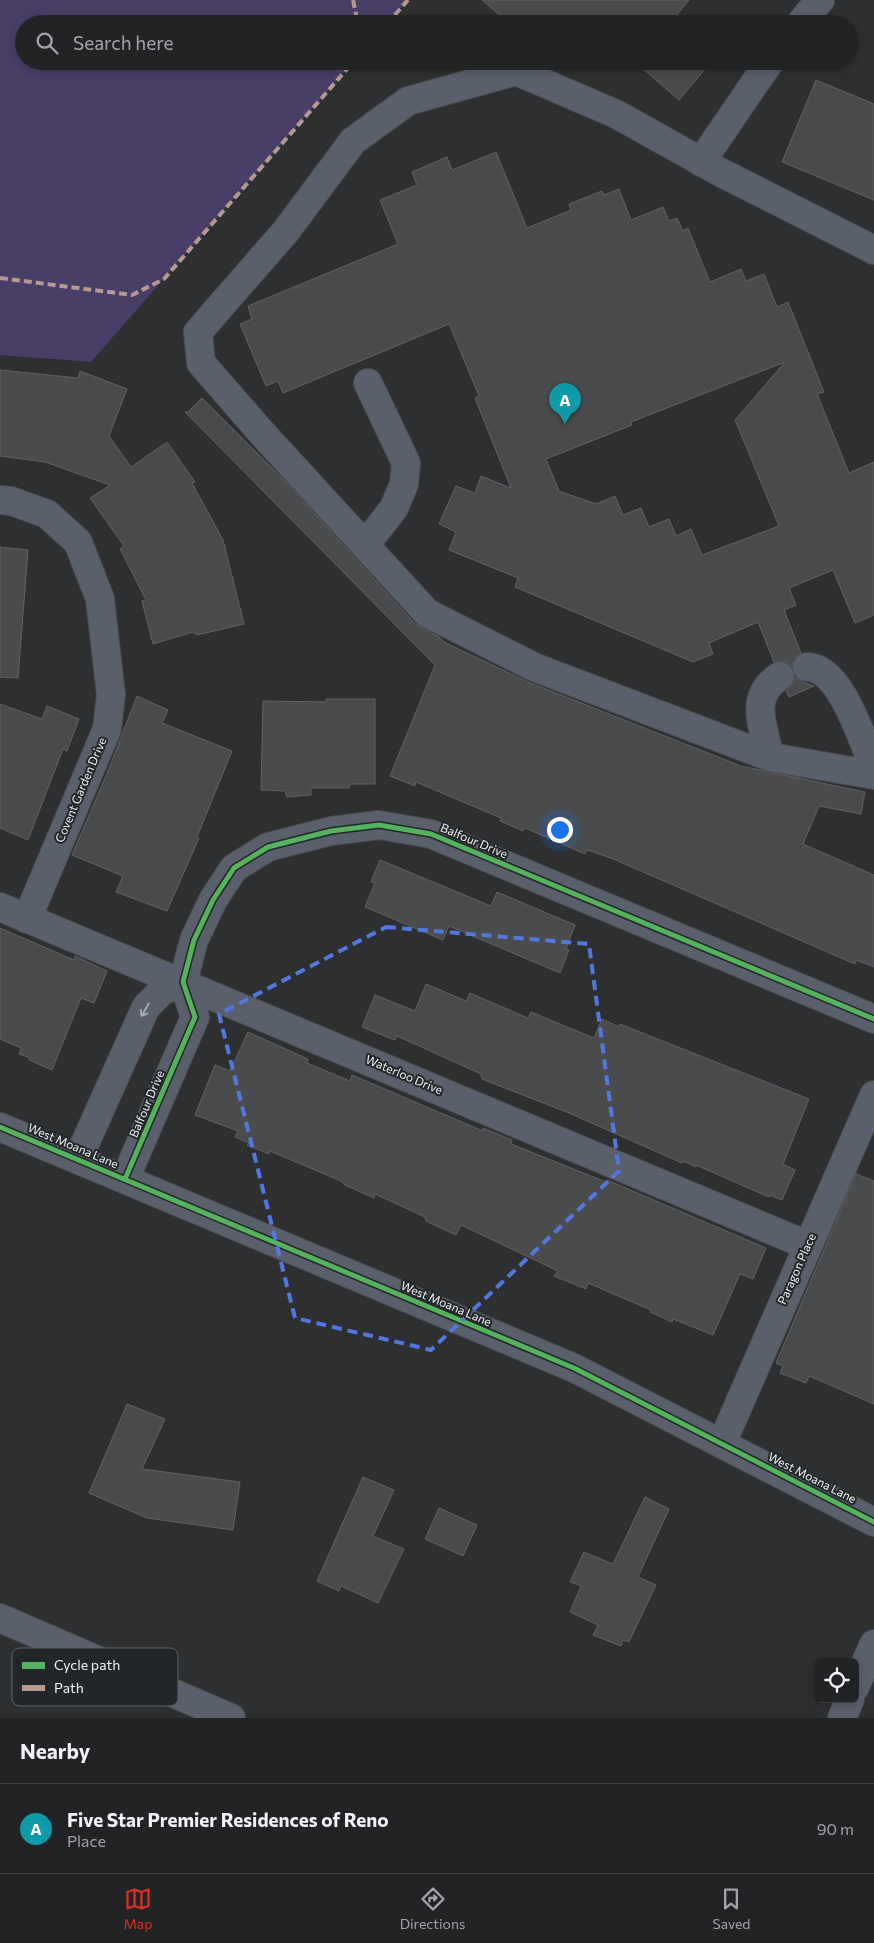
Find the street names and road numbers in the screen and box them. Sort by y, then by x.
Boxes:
street label: Covent Garden Drive [52,735,109,844]
street label: Balfour Drive [439,820,510,860]
street label: Waterloo Drive [364,1052,445,1097]
street label: Balfour Drive [126,1068,166,1139]
street label: West Moana Lane [26,1120,121,1170]
street label: Paragon Place [774,1231,818,1306]
street label: West Moana Lane [399,1278,494,1328]
street label: West Moana Lane [766,1449,859,1505]

